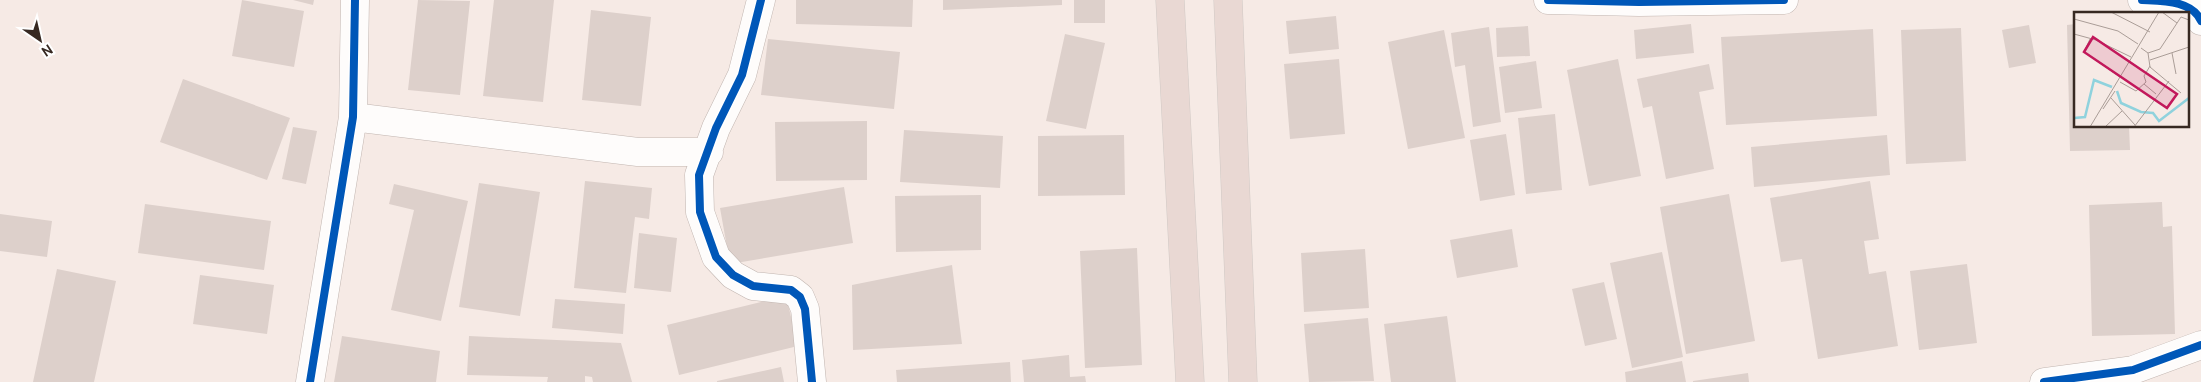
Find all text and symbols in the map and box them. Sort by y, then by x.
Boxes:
inset map [2074,12,2188,128]
north arrow [15,15,65,65]
text: N [38,41,56,61]

